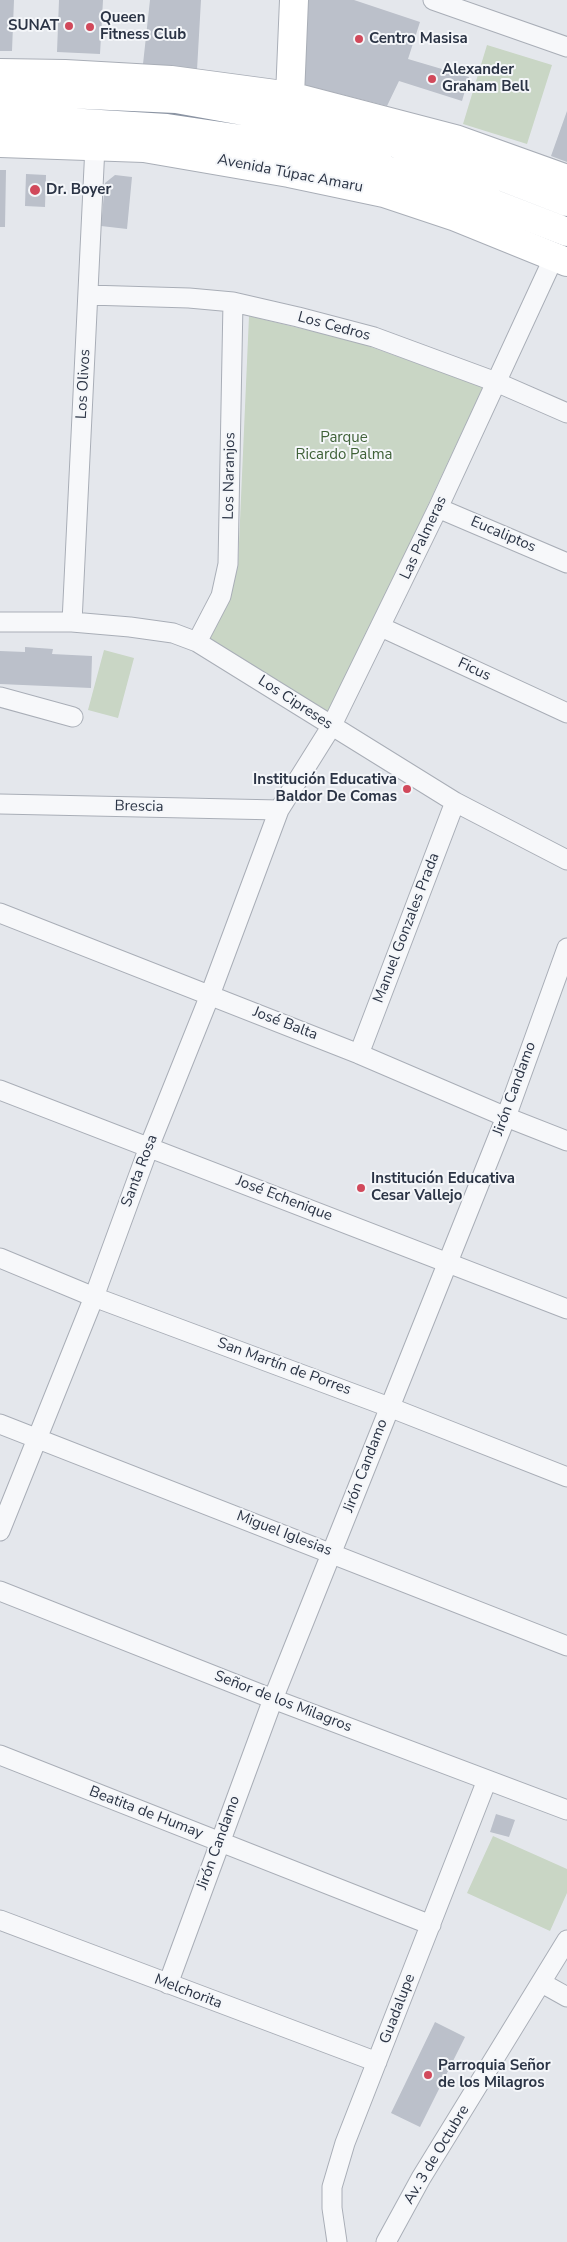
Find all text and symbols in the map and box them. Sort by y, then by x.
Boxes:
place label: Queen Fitness Club [100,9,186,44]
place label: SUNAT [8,17,59,35]
marker: SUNAT [63,20,75,32]
marker: Queen Fitness Club [84,21,96,33]
place label: Centro Masisa [369,30,468,48]
marker: Centro Masisa [353,33,365,45]
place label: Alexander Graham Bell [442,61,529,96]
marker: Alexander Graham Bell [426,73,438,85]
street label: Avenida Túpac Amaru [216,151,364,197]
place label: Dr. Boyer [46,181,111,199]
marker: Dr. Boyer [28,183,42,197]
street label: Los Cedros [296,309,372,345]
street label: Los Olivos [73,349,95,419]
park label: Parque Ricardo Palma [296,429,392,464]
street label: Los Naranjos [220,432,240,520]
street label: Las Palmeras [397,493,451,583]
street label: Eucaliptos [468,513,538,557]
street label: Ficus [455,655,493,685]
street label: Los Cipreses [254,672,336,734]
place label: Institución Educativa Baldor De Comas [253,771,397,806]
marker: Institución Educativa Baldor De Comas [401,783,413,795]
street label: Brescia [114,798,164,816]
street label: Manuel Gonzales Prada [370,850,444,1006]
street label: José Balta [250,1003,320,1045]
street label: Jirón Candamo [490,1040,540,1138]
street label: Santa Rosa [118,1132,162,1210]
place label: Institución Educativa Cesar Vallejo [371,1170,515,1205]
street label: José Echenique [233,1172,335,1226]
marker: Institución Educativa Cesar Vallejo [355,1182,367,1194]
street label: San Martín de Porres [215,1334,353,1400]
street label: Jirón Candamo [340,1417,392,1515]
street label: Miguel Iglesias [234,1508,334,1560]
street label: Señor de los Milagros [212,1667,354,1737]
street label: Beatita de Humay [86,1783,206,1843]
street label: Jirón Candamo [194,1794,244,1892]
street label: Melchorita [152,1971,224,2013]
street label: Guadalupe [376,1971,420,2047]
place label: Parroquia Señor de los Milagros [438,2057,551,2092]
marker: Parroquia Señor de los Milagros [422,2069,434,2081]
street label: Av. 3 de Octubre [400,2102,474,2208]

